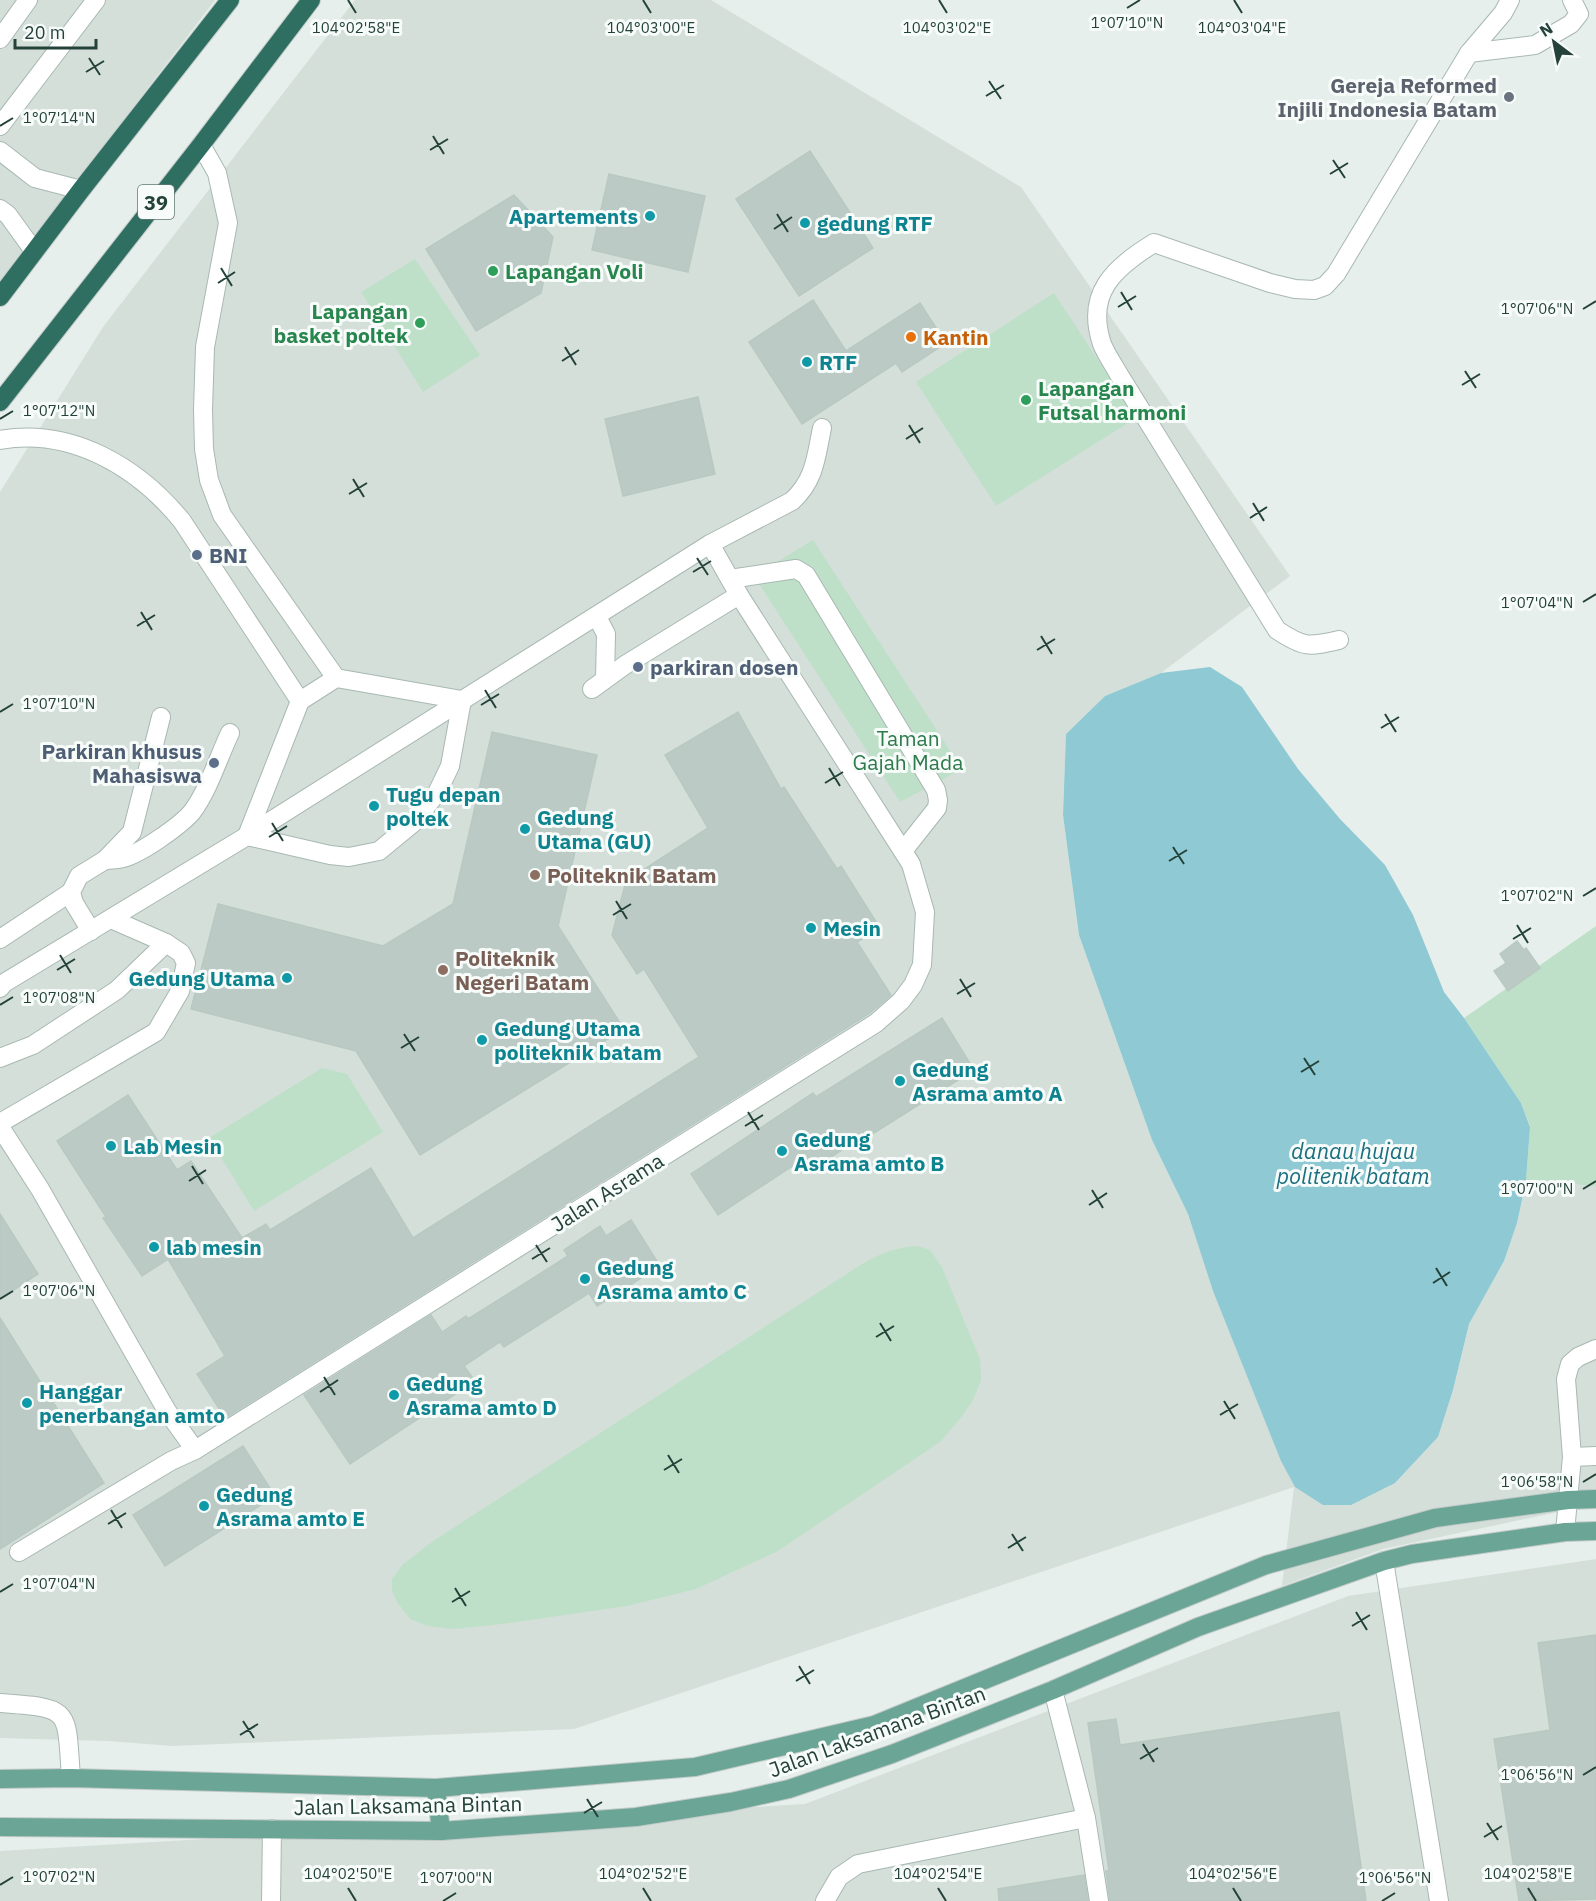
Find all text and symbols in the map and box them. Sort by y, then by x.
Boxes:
scale bar [15,12,96,50]
north arrow [1524,12,1584,72]
text: 1°07'10"N [1091,13,1163,32]
text: 104°02'58"E [312,18,400,37]
text: 104°03'00"E [607,18,695,37]
text: 104°03'02"E [903,18,991,37]
text: 104°03'04"E [1198,18,1286,37]
text: N [1536,18,1556,41]
text: 20 m [24,21,66,44]
place label: Gereja Reformed Injili Indonesia Batam [1277,71,1497,123]
marker: Gereja Reformed Injili Indonesia Batam [1502,90,1516,104]
text: 1°07'14"N [23,108,95,127]
road number: 39 [138,185,174,219]
place label: Apartements [509,202,638,230]
marker: Apartements [643,209,657,223]
place label: gedung RTF [817,209,933,237]
marker: gedung RTF [798,216,812,230]
place label: Lapangan Voli [505,257,644,285]
marker: Lapangan Voli [486,264,500,278]
place label: Lapangan basket poltek [274,297,409,349]
text: 1°07'06"N [1501,299,1573,318]
marker: Lapangan basket poltek [413,316,427,330]
place label: Kantin [923,323,988,351]
marker: Kantin [904,330,918,344]
place label: RTF [819,348,857,376]
marker: RTF [800,355,814,369]
place label: Lapangan Futsal harmoni [1038,374,1186,426]
marker: Lapangan Futsal harmoni [1019,393,1033,407]
text: 1°07'12"N [23,401,95,420]
place label: BNI [209,541,247,569]
marker: BNI [190,548,204,562]
text: 1°07'04"N [1501,593,1573,612]
place label: parkiran dosen [650,653,798,681]
marker: parkiran dosen [631,660,645,674]
text: 1°07'10"N [23,694,95,713]
park label: Taman Gajah Mada [853,724,963,776]
place label: Parkiran khusus Mahasiswa [42,737,202,789]
marker: Parkiran khusus Mahasiswa [207,756,221,770]
place label: Tugu depan poltek [386,780,501,832]
marker: Tugu depan poltek [367,799,381,813]
place label: Gedung Utama (GU) [537,803,651,855]
marker: Gedung Utama (GU) [518,822,532,836]
place label: Politeknik Batam [547,861,717,889]
marker: Politeknik Batam [528,868,542,882]
text: 1°07'02"N [1501,886,1573,905]
place label: Mesin [823,914,881,942]
marker: Mesin [804,921,818,935]
place label: Politeknik Negeri Batam [455,944,589,996]
marker: Politeknik Negeri Batam [436,963,450,977]
place label: Gedung Utama [128,964,275,992]
marker: Gedung Utama [280,971,294,985]
text: 1°07'08"N [23,988,95,1007]
place label: Gedung Utama politeknik batam [494,1014,662,1066]
marker: Gedung Utama politeknik batam [475,1033,489,1047]
place label: Gedung Asrama amto A [912,1055,1063,1107]
marker: Gedung Asrama amto A [893,1074,907,1088]
place label: Gedung Asrama amto B [794,1125,944,1177]
place label: Lab Mesin [123,1132,222,1160]
water label: danau hujau politenik batam [1275,1136,1430,1190]
marker: Lab Mesin [104,1139,118,1153]
marker: Gedung Asrama amto B [775,1144,789,1158]
street label: Jalan Asrama [545,1146,669,1238]
text: 1°07'00"N [1501,1179,1573,1198]
place label: lab mesin [166,1233,262,1261]
marker: lab mesin [147,1240,161,1254]
place label: Gedung Asrama amto C [597,1253,747,1305]
marker: Gedung Asrama amto C [578,1272,592,1286]
text: 1°07'06"N [23,1281,95,1300]
place label: Gedung Asrama amto D [406,1369,557,1421]
place label: Hanggar penerbangan amto [39,1377,225,1429]
marker: Gedung Asrama amto D [387,1388,401,1402]
marker: Hanggar penerbangan amto [20,1396,34,1410]
text: 1°06'58"N [1501,1472,1573,1491]
place label: Gedung Asrama amto E [216,1480,365,1532]
marker: Gedung Asrama amto E [197,1499,211,1513]
text: 1°07'04"N [23,1574,95,1593]
street label: Jalan Laksamana Bintan [765,1679,989,1783]
text: 1°06'56"N [1501,1765,1573,1784]
street label: Jalan Laksamana Bintan [293,1789,523,1821]
text: 104°02'50"E [304,1864,392,1883]
text: 104°02'52"E [599,1864,687,1883]
text: 104°02'54"E [894,1864,982,1883]
text: 104°02'56"E [1189,1864,1277,1883]
text: 104°02'58"E [1484,1864,1572,1883]
text: 1°07'02"N [23,1867,95,1886]
text: 1°07'00"N [420,1868,492,1887]
text: 1°06'56"N [1359,1868,1431,1887]

